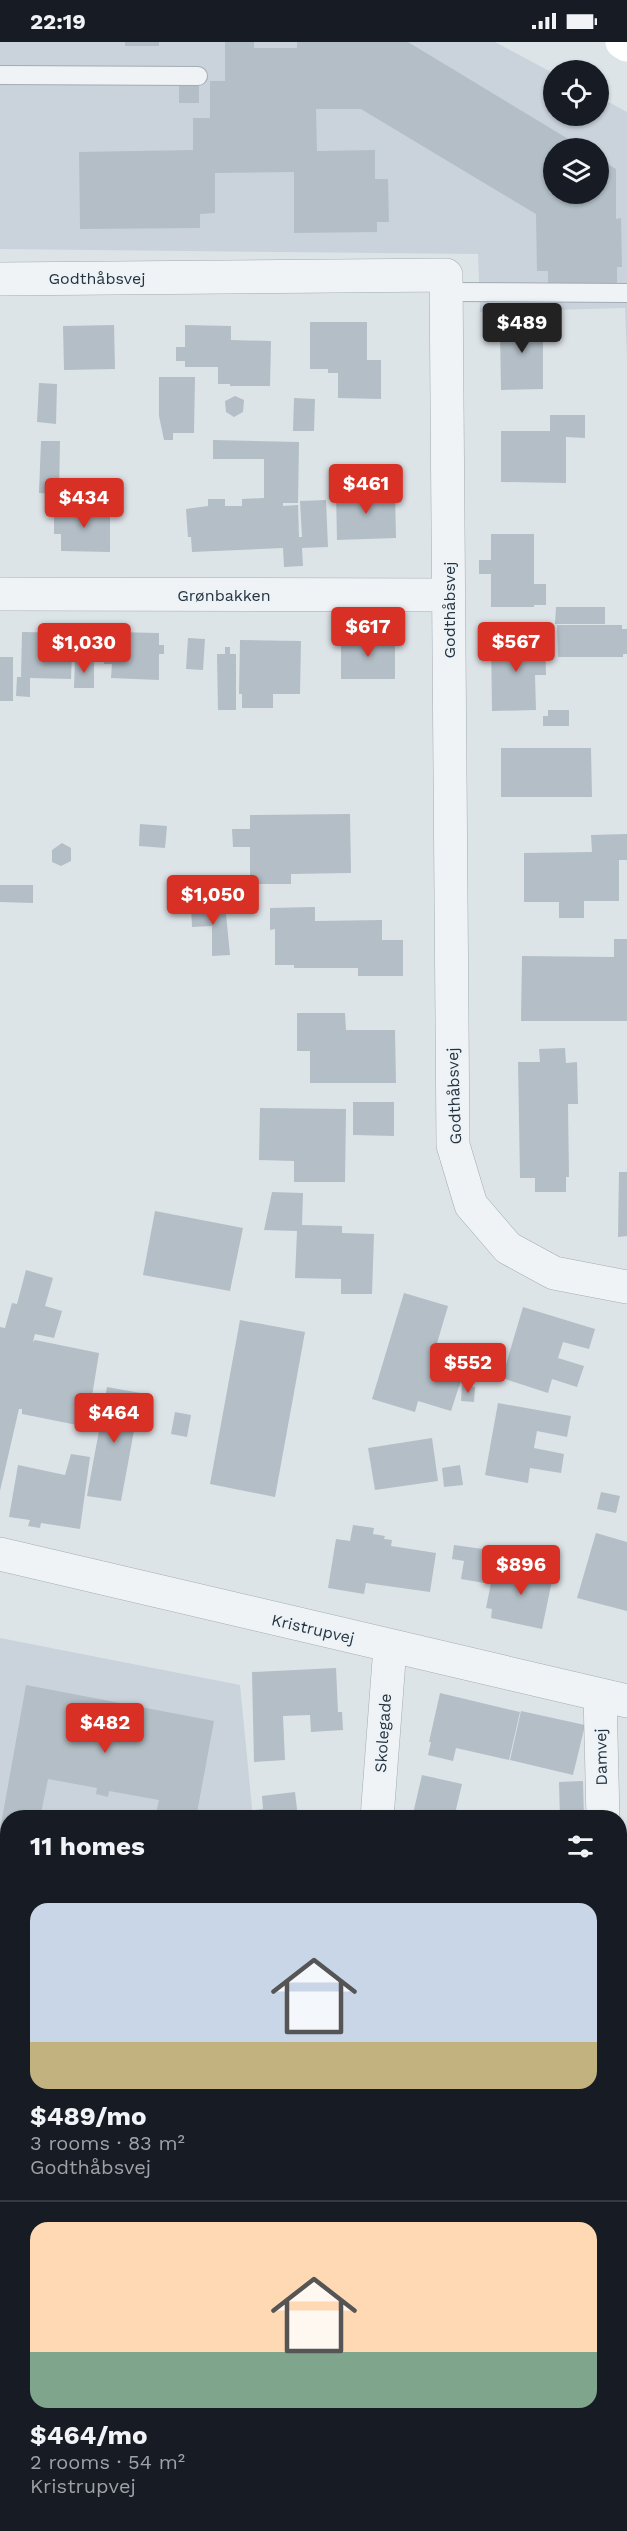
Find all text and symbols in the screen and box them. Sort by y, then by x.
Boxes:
text: 22:19 [30,9,86,34]
map controls [543,60,609,204]
button: locate [543,60,609,126]
button: layers [543,138,609,204]
street label: Godthåbsvej [49,269,145,288]
pin: $489 [486,303,558,354]
text: $489 [497,310,547,334]
pin: $461 [330,464,402,515]
text: $461 [343,471,389,495]
pin: $434 [48,478,120,529]
text: $434 [59,485,109,509]
street label: Godthåbsvej [440,562,459,658]
street label: Grønbakken [177,586,271,605]
pin: $617 [332,607,404,658]
text: $617 [345,614,391,638]
pin: $567 [480,622,552,673]
pin: $1,030 [35,623,133,674]
text: $567 [492,629,540,653]
text: $1,030 [52,630,116,654]
pin: $1,050 [164,875,262,926]
text: $1,050 [181,882,245,906]
street label: Godthåbsvej [443,1047,465,1145]
pin: $552 [432,1343,504,1394]
text: $552 [444,1350,492,1374]
pin: $464 [78,1393,150,1444]
text: $464 [89,1400,139,1424]
pin: $896 [485,1545,557,1596]
text: $896 [496,1552,546,1576]
street label: Kristrupvej [270,1610,356,1648]
street label: Skolegade [371,1693,395,1773]
pin: $482 [69,1703,141,1754]
text: $482 [80,1710,130,1734]
street label: Damvej [591,1728,611,1786]
icon: filters [564,1830,597,1863]
text: 11 homes [30,1831,145,1861]
icon: home [260,1942,368,2050]
text: $489/mo [30,2101,147,2131]
text: 3 rooms · 83 m² [30,2131,185,2155]
text: Godthåbsvej [30,2155,151,2179]
icon: home [260,2261,368,2369]
text: $464/mo [30,2420,148,2450]
text: 2 rooms · 54 m² [30,2450,185,2474]
text: Kristrupvej [30,2474,136,2498]

